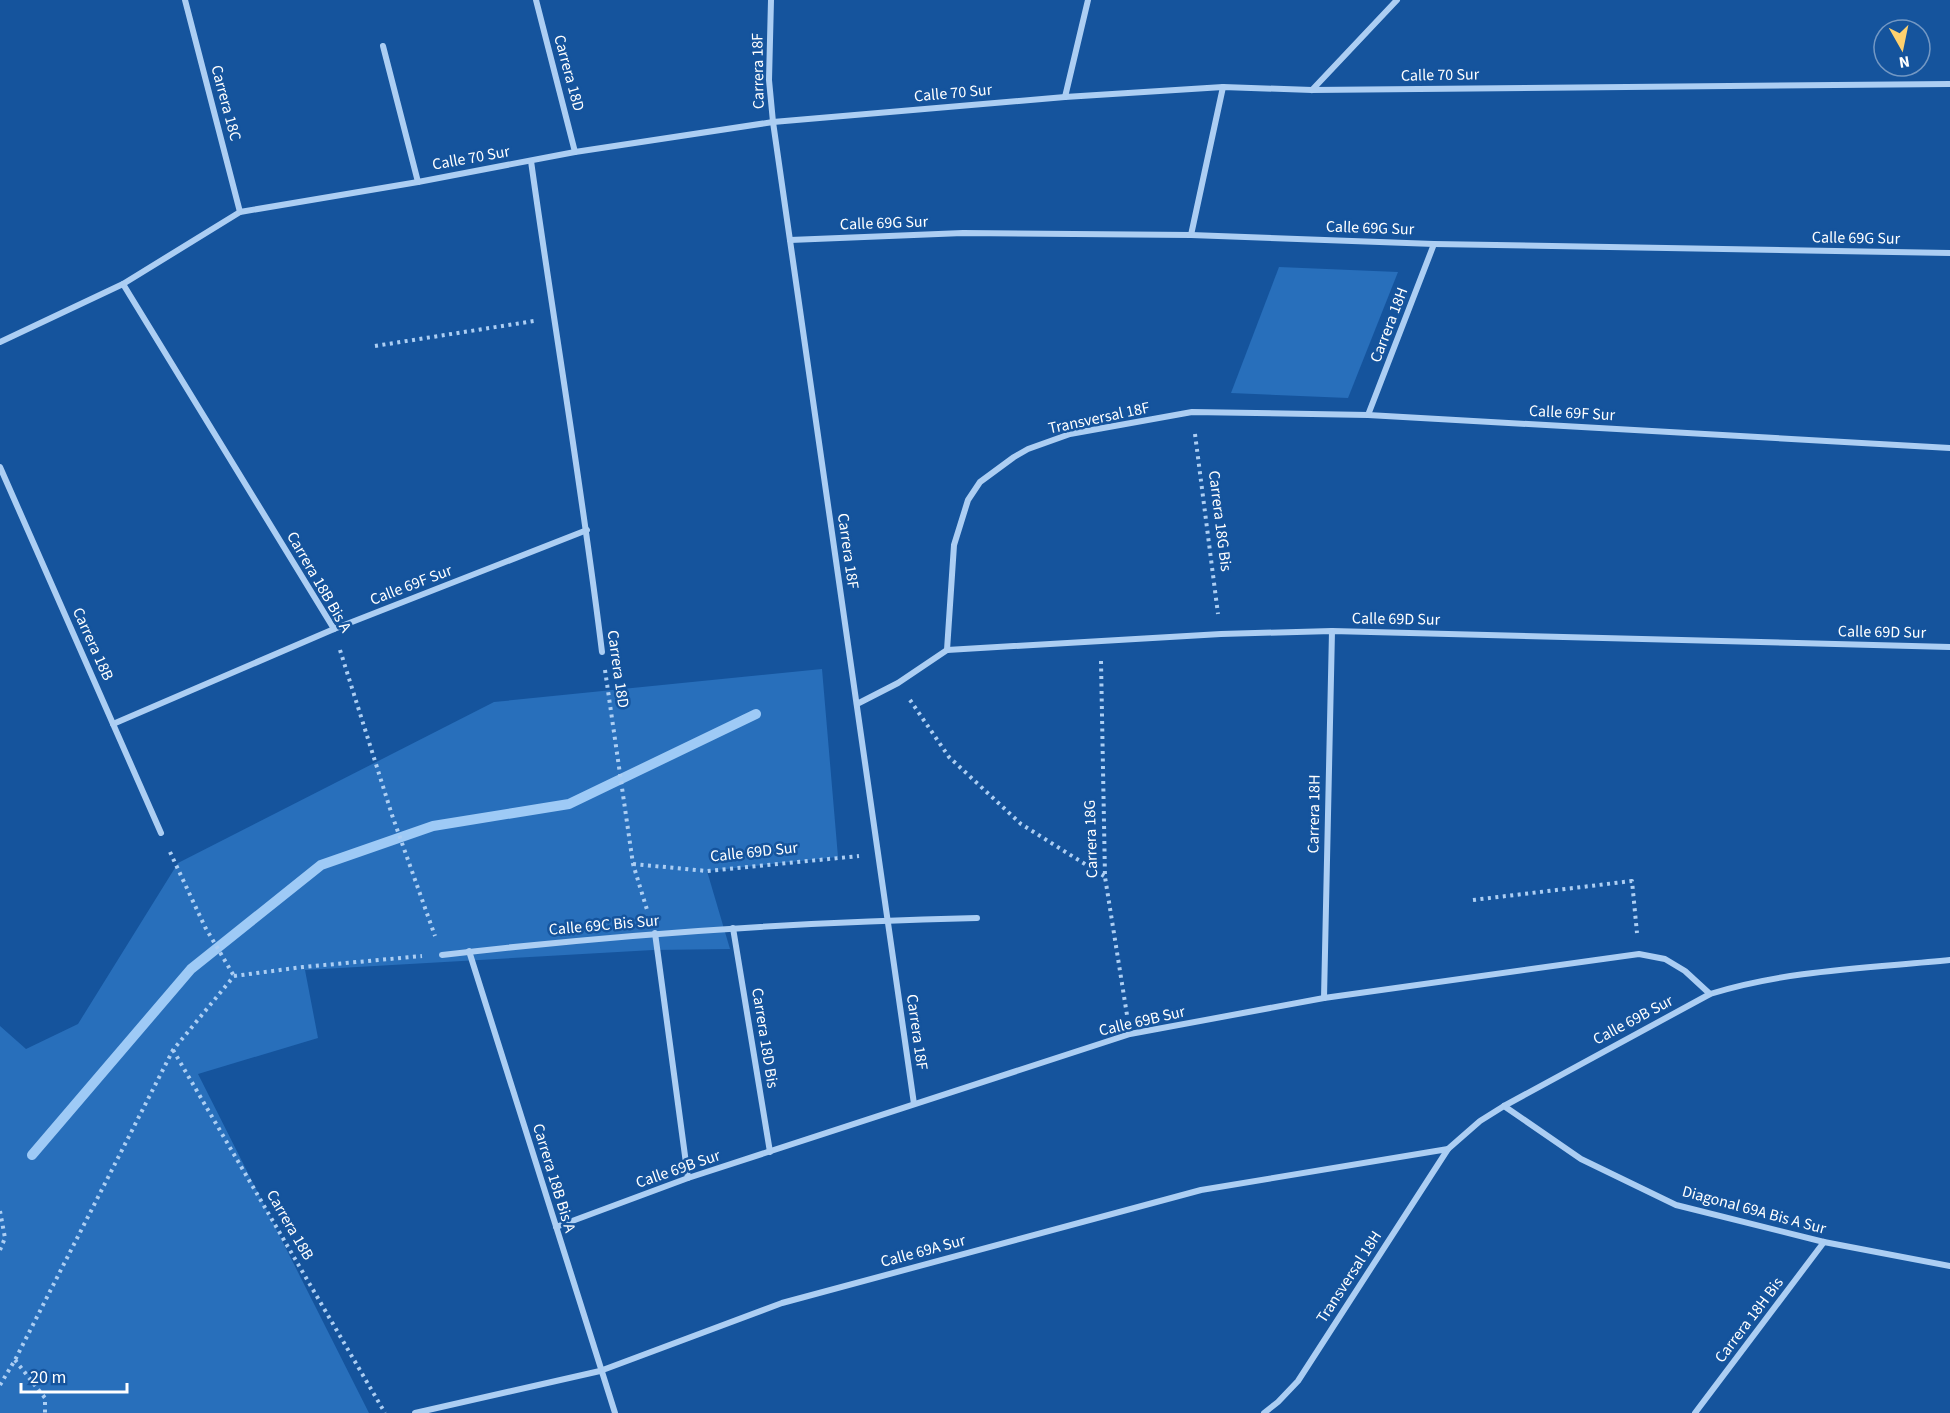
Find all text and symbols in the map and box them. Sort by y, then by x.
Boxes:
north arrow [1872,18,1932,78]
street label: Carrera 18D [548,32,590,114]
street label: Carrera 18F [746,33,770,109]
text: N [1897,50,1911,74]
street label: Carrera 18C [205,63,247,143]
street label: Calle 70 Sur [1401,63,1480,87]
street label: Calle 70 Sur [913,79,993,107]
street label: Calle 70 Sur [430,140,512,176]
street label: Calle 69G Sur [840,210,929,236]
street label: Calle 69G Sur [1326,215,1415,241]
street label: Calle 69G Sur [1812,226,1901,250]
street label: Carrera 18H [1365,284,1413,366]
street label: Transversal 18F [1046,396,1152,439]
street label: Calle 69F Sur [1528,400,1616,426]
street label: Carrera 18G Bis [1203,469,1237,573]
street label: Carrera 18F [832,512,864,590]
street label: Carrera 18B Bis A [281,528,357,637]
street label: Calle 69F Sur [367,559,456,611]
street label: Carrera 18B [67,604,119,684]
street label: Calle 69D Sur [1352,607,1441,631]
street label: Calle 69D Sur [1838,620,1927,644]
street label: Carrera 18D [602,629,634,709]
street label: Carrera 18H [1302,774,1326,854]
street label: Carrera 18G [1079,799,1103,879]
street label: Calle 69D Sur [709,836,799,868]
street label: Calle 69C Bis Sur [548,909,661,941]
street label: Carrera 18D Bis [746,986,784,1090]
street label: Calle 69B Sur [1589,989,1677,1050]
street label: Carrera 18F [901,993,933,1071]
street label: Calle 69B Sur [1097,1000,1188,1042]
street label: Carrera 18B Bis A [527,1121,581,1236]
street label: Calle 69B Sur [633,1144,724,1194]
street label: Diagonal 69A Bis A Sur [1680,1180,1829,1240]
street label: Carrera 18B [261,1186,319,1264]
street label: Transversal 18H [1311,1227,1387,1327]
street label: Calle 69A Sur [878,1229,968,1273]
street label: Carrera 18H Bis [1709,1272,1789,1367]
scale bar [21,1356,128,1394]
text: 20 m [30,1365,66,1390]

